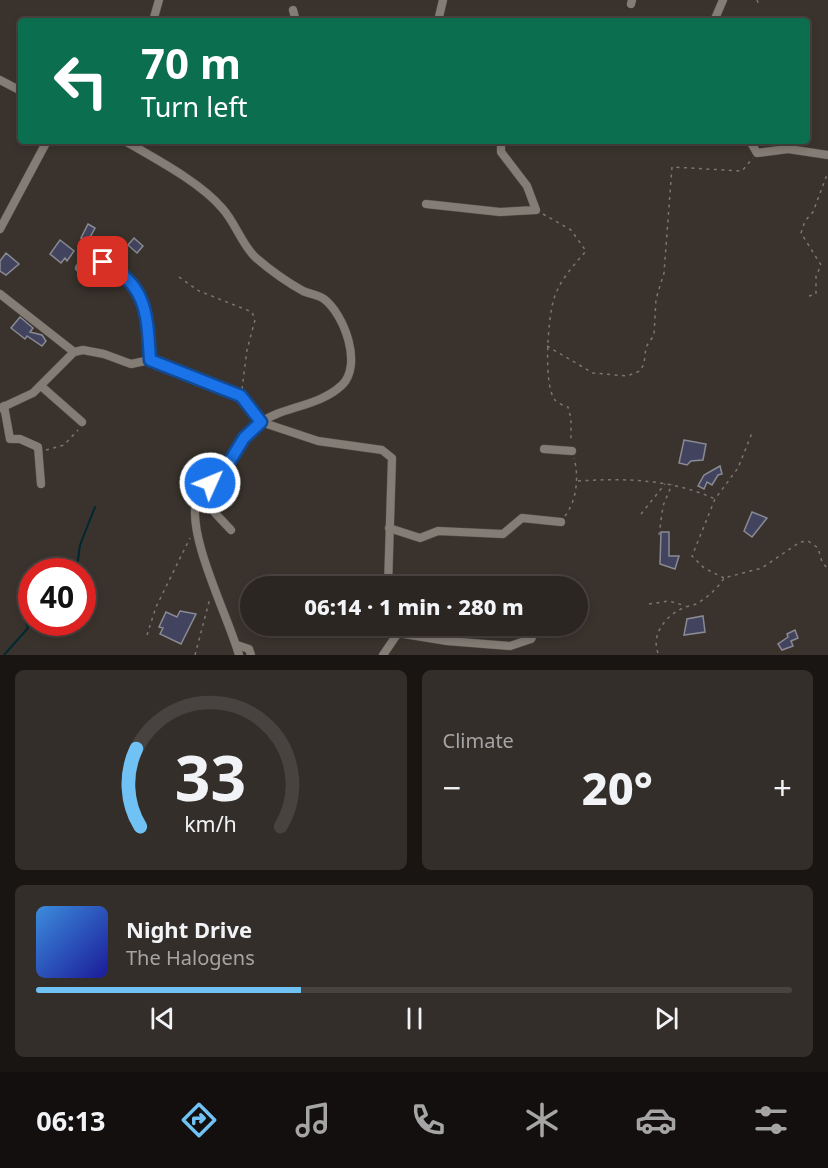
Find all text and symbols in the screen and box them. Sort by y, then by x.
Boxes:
text: 70 m [141,34,241,91]
icon: left [42,42,120,120]
text: Turn left [141,88,247,125]
pin [77,236,128,287]
icon: arrive [86,245,119,278]
position arrow [178,451,242,515]
speed limit sign: 40 [18,558,96,636]
text: 06:14 · 1 min · 280 m [304,591,524,621]
text: Climate [443,727,514,754]
text: 33 [175,734,246,819]
text: 20° [582,757,653,818]
text: − [443,765,461,810]
text: + [773,765,792,810]
text: km/h [184,809,237,838]
text: Night Drive [126,914,252,944]
text: The Halogens [126,944,255,971]
icon: previous [146,1002,179,1035]
icon: pause [398,1002,431,1035]
icon: next [650,1002,683,1035]
icon: directions [178,1099,220,1141]
icon: music [292,1099,334,1141]
icon: phone [407,1099,449,1141]
icon: climate [521,1099,563,1141]
icon: car [635,1099,677,1141]
icon: filters [750,1099,792,1141]
text: 06:13 [36,1102,106,1139]

